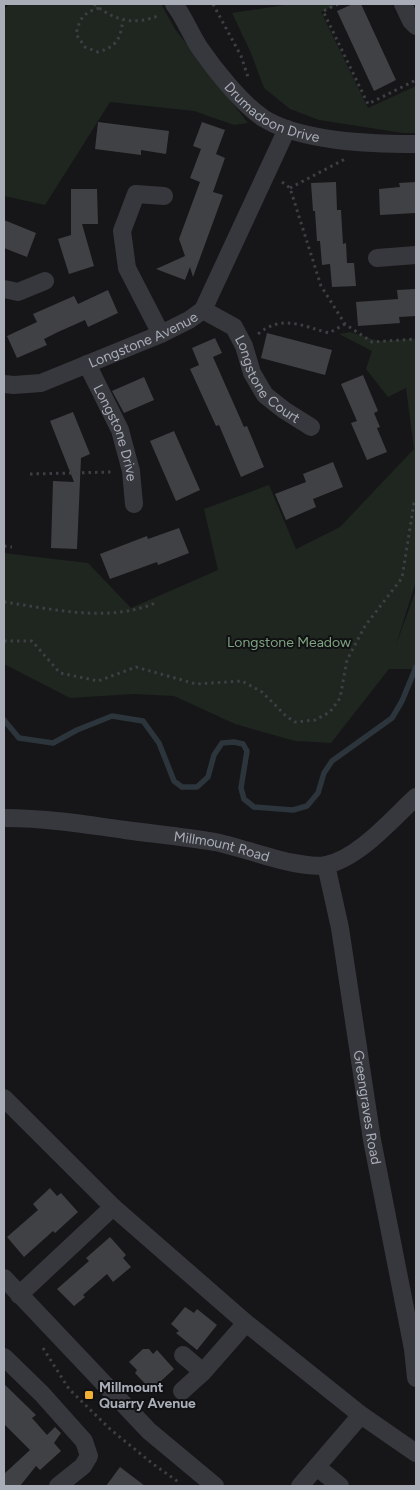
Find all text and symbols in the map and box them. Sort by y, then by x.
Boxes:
street label: Drumadoon Drive [221,79,321,146]
street label: Longstone Avenue [86,308,202,372]
street label: Longstone Court [231,333,303,427]
street label: Longstone Drive [90,382,140,482]
park label: Longstone Meadow [227,634,351,651]
street label: Millmount Road [173,828,272,866]
street label: Greengraves Road [350,1049,385,1166]
place label: Millmount Quarry Avenue [99,1379,196,1412]
marker: Millmount Quarry Avenue [83,1389,95,1401]

